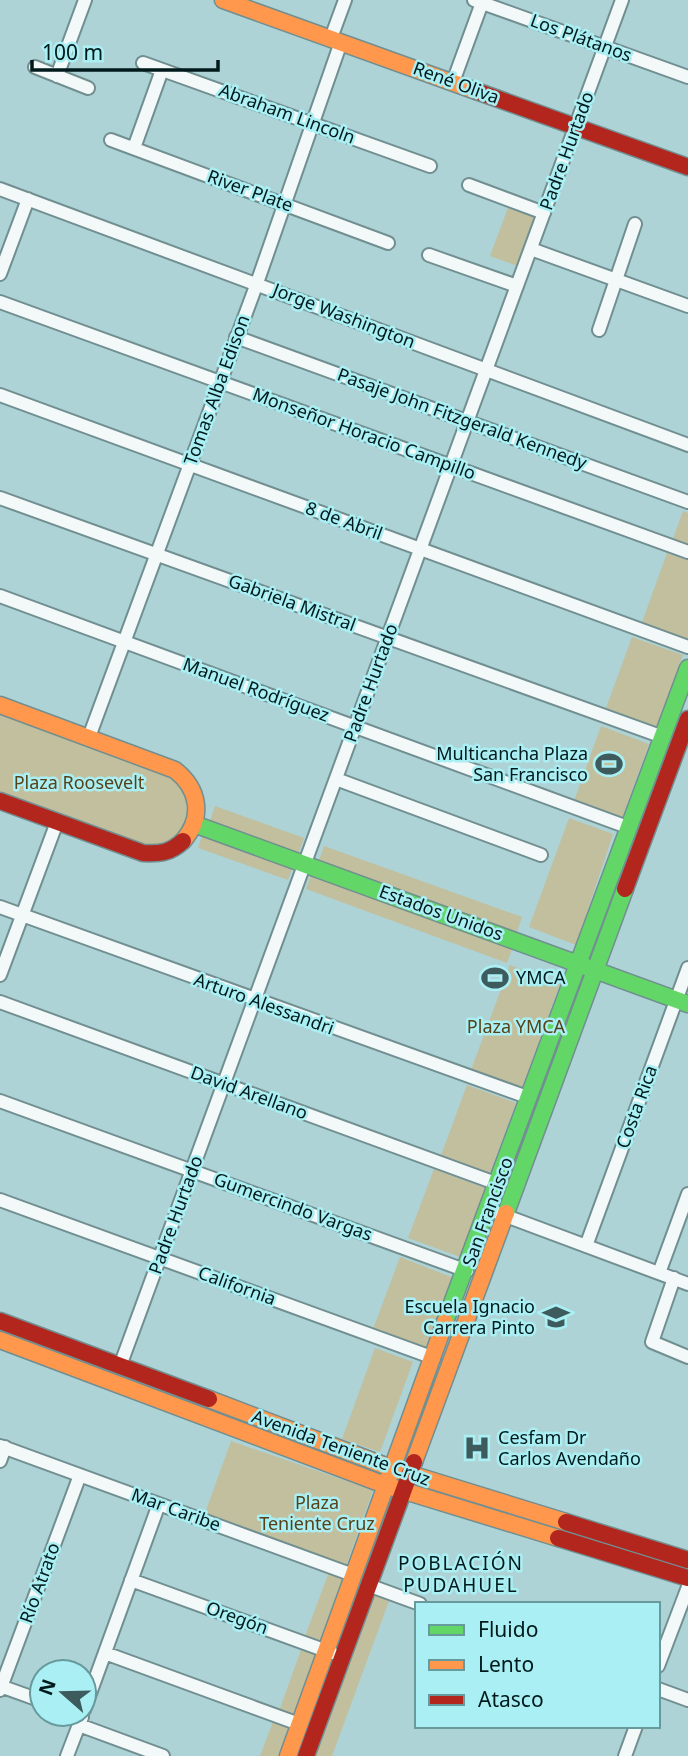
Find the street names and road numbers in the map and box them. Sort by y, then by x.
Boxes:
street label: Los Plátanos [527,8,635,67]
street label: René Oliva [410,55,503,109]
street label: Abraham Lincoln [216,77,359,149]
street label: Padre Hurtado [534,88,599,213]
street label: River Plate [204,163,297,217]
street label: Jorge Washington [268,276,419,353]
street label: Tomas Alba Edison [178,311,254,468]
street label: Pasaje John Fitzgerald Kennedy [334,362,591,475]
street label: Monseñor Horacio Campillo [249,381,479,485]
street label: 8 de Abril [303,495,386,545]
street label: Gabriela Mistral [225,568,359,636]
street label: Padre Hurtado [338,620,403,745]
street label: Manuel Rodríguez [180,651,333,727]
street label: Estados Unidos [376,879,507,946]
street label: Arturo Alessandri [191,967,338,1039]
street label: David Arellano [187,1060,311,1124]
street label: Costa Rica [610,1062,662,1152]
street label: Padre Hurtado [143,1152,208,1277]
street label: San Francisco [456,1154,518,1270]
street label: Gumercindo Vargas [211,1166,376,1246]
street label: California [195,1260,280,1310]
street label: Avenida Teniente Cruz [249,1404,434,1491]
street label: Mar Caribe [128,1482,224,1536]
street label: Río Atrato [13,1539,65,1626]
street label: Oregón [203,1595,272,1639]

